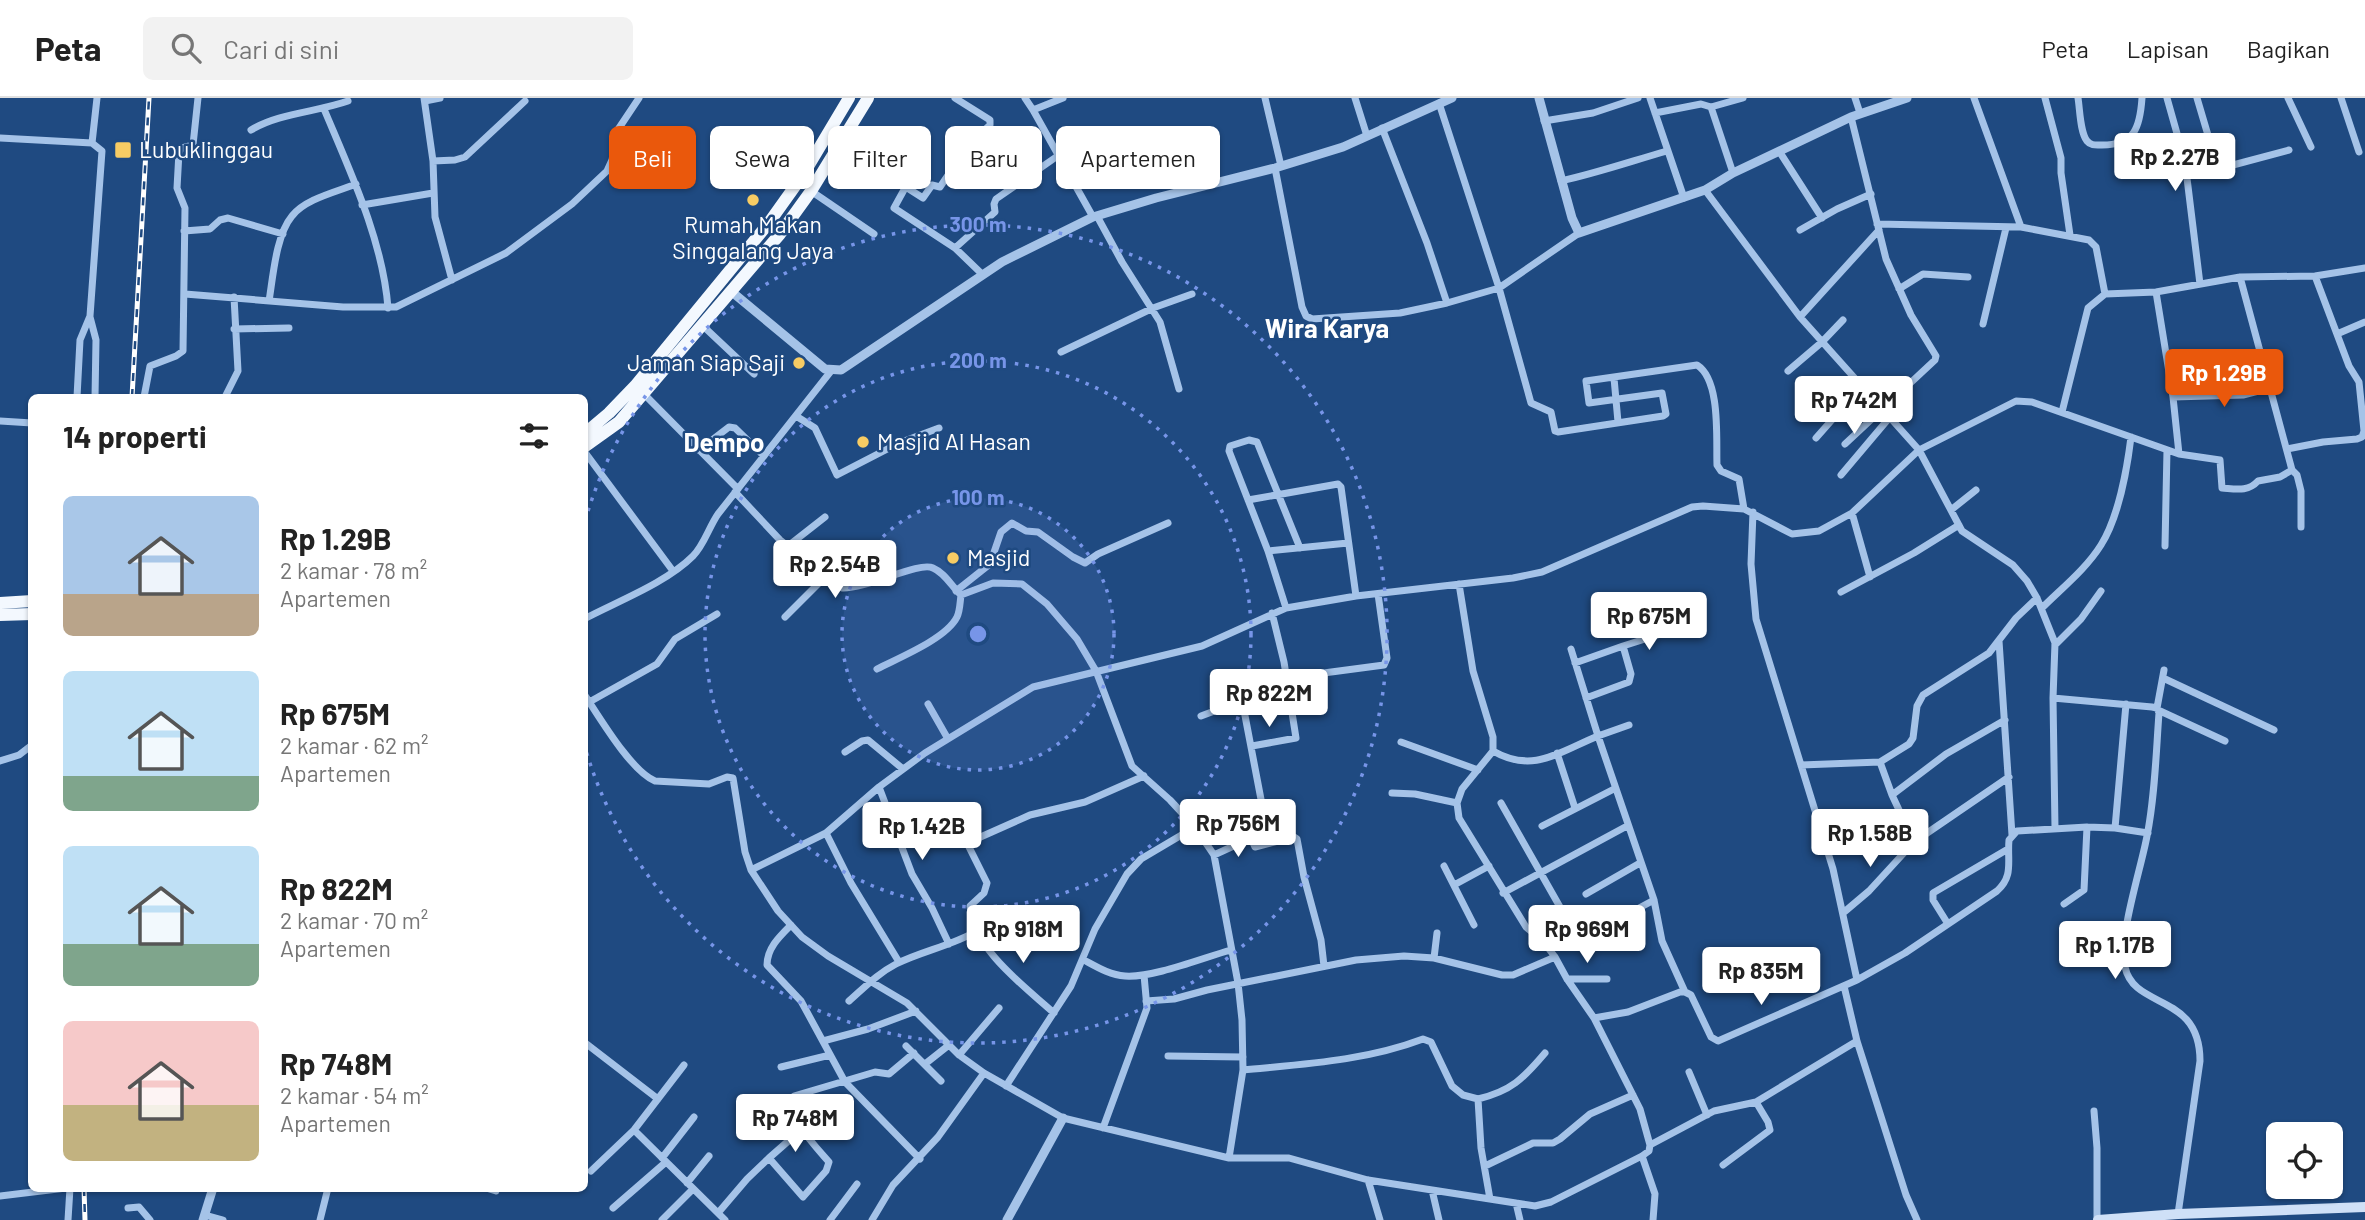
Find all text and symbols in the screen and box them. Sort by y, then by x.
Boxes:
search box [143,17,633,80]
text: Peta [35,28,101,68]
icon: search [167,29,205,67]
text: Cari di sini [223,33,339,64]
text: Peta [2041,34,2089,63]
text: Lapisan [2127,34,2209,63]
text: Bagikan [2247,34,2330,63]
chip: Beli [609,126,696,189]
chip: Sewa [710,126,814,189]
chip: Filter [828,126,931,189]
chip: Baru [945,126,1042,189]
chip: Apartemen [1056,126,1220,189]
pin: Rp 2.27B [2103,134,2247,193]
place label: Lubuklinggau [139,135,273,163]
marker: Lubuklinggau [113,140,133,160]
text: Rp 2.27B [2130,142,2220,170]
marker: Rumah Makan Singgalang Jaya [745,192,761,208]
place label: Rumah Makan Singgalang Jaya [672,210,834,264]
text: 300 m [949,211,1007,236]
district label: Wira Karya [1265,312,1389,343]
text: 200 m [949,347,1007,372]
place label: Jaman Siap Saji [627,348,785,376]
pin: Rp 1.29B [2152,350,2296,409]
marker: Jaman Siap Saji [791,355,807,371]
text: Rp 1.29B [2181,358,2267,386]
pin: Rp 742M [1789,376,1919,436]
text: Rp 742M [1811,385,1897,413]
icon: filters [515,417,553,455]
text: 14 properti [63,418,207,454]
district label: Dempo [683,426,765,457]
place label: Masjid Al Hasan [877,427,1031,455]
marker: Masjid Al Hasan [855,434,871,450]
text: 100 m [951,484,1005,509]
text: Rp 1.29B [280,520,392,556]
icon: home [119,524,203,608]
pin: Rp 2.54B [763,540,907,600]
place label: Masjid [967,543,1030,571]
text: Rp 2.54B [789,549,881,577]
marker: Masjid [945,550,961,566]
text: 2 kamar · 78 m² [280,556,427,584]
text: Apartemen [280,584,391,612]
pin: Rp 675M [1584,592,1714,652]
text: Rp 675M [1607,601,1691,629]
centre of rings [966,622,990,646]
pin: Rp 822M [1204,670,1334,729]
text: Rp 822M [1226,678,1312,706]
text: Rp 675M [280,695,390,731]
icon: home [119,699,203,783]
text: 2 kamar · 62 m² [280,731,428,759]
text: Apartemen [280,759,391,787]
pin: Rp 756M [1173,800,1303,859]
pin: Rp 1.42B [850,802,994,862]
text: Rp 756M [1196,808,1280,836]
pin: Rp 1.58B [1798,810,1942,869]
text: Rp 1.42B [878,811,966,839]
text: Rp 1.58B [1827,818,1913,846]
text: Rp 822M [280,870,393,906]
icon: home [119,874,203,958]
text: 2 kamar · 70 m² [280,906,428,934]
pin: Rp 918M [958,906,1088,965]
pin: Rp 969M [1522,906,1652,965]
text: Rp 918M [983,914,1063,942]
text: Rp 969M [1544,914,1630,942]
pin: Rp 1.17B [2043,922,2187,981]
text: Rp 1.17B [2075,930,2155,958]
text: Apartemen [280,934,391,962]
pin: Rp 835M [1696,948,1826,1007]
text: Rp 835M [1718,956,1804,984]
text: Rp 748M [280,1045,392,1081]
icon: home [119,1049,203,1133]
text: 2 kamar · 54 m² [280,1081,429,1109]
pin: Rp 748M [730,1094,860,1154]
text: Rp 748M [752,1103,838,1131]
text: Apartemen [280,1109,391,1137]
map controls [2266,1122,2343,1199]
button: locate [2266,1122,2343,1199]

